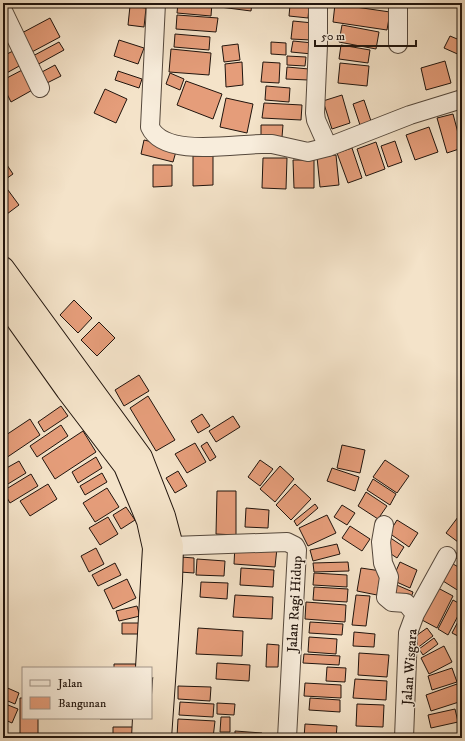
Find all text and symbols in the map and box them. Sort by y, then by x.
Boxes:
scale bar [315,22,416,48]
text: 50 m [321,29,345,44]
street label: Jalan Ragi Hidup [283,555,307,655]
street label: Jalan Wisgara [398,628,422,708]
legend [22,667,152,719]
text: Jalan [57,676,83,691]
text: Bangunan [58,696,107,711]

